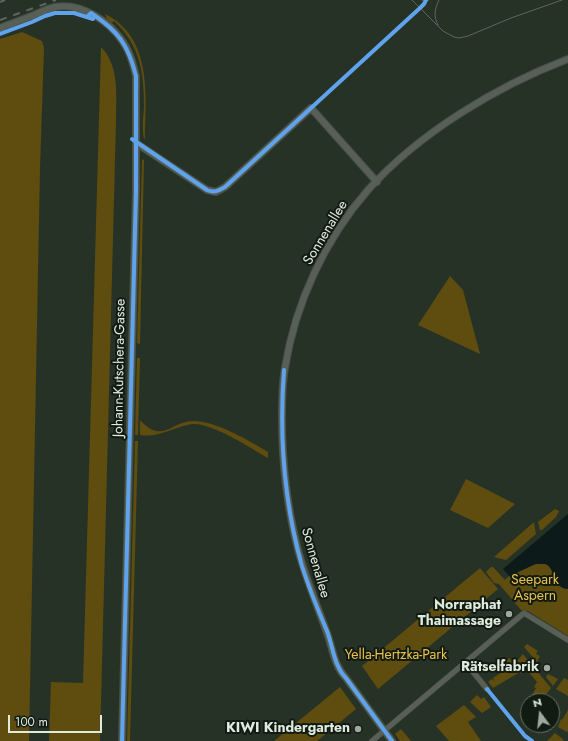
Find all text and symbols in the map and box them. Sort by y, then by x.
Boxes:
street label: Sonnenallee [300,198,352,268]
street label: Johann-Kutschera-Gasse [110,299,130,437]
street label: Sonnenallee [297,526,333,600]
park label: Seepark Aspern [511,573,559,606]
place label: Norraphat Thaimassage [418,598,501,630]
marker: Norraphat Thaimassage [504,609,514,619]
park label: Yella-Hertzka-Park [345,648,447,664]
place label: Rätselfabrik [461,660,539,676]
marker: Rätselfabrik [542,663,552,673]
north arrow [520,693,560,733]
text: N [531,694,543,711]
scale bar [10,707,104,733]
text: 100 m [15,713,48,731]
place label: KIWI Kindergarten [226,721,350,737]
marker: KIWI Kindergarten [353,724,363,734]

